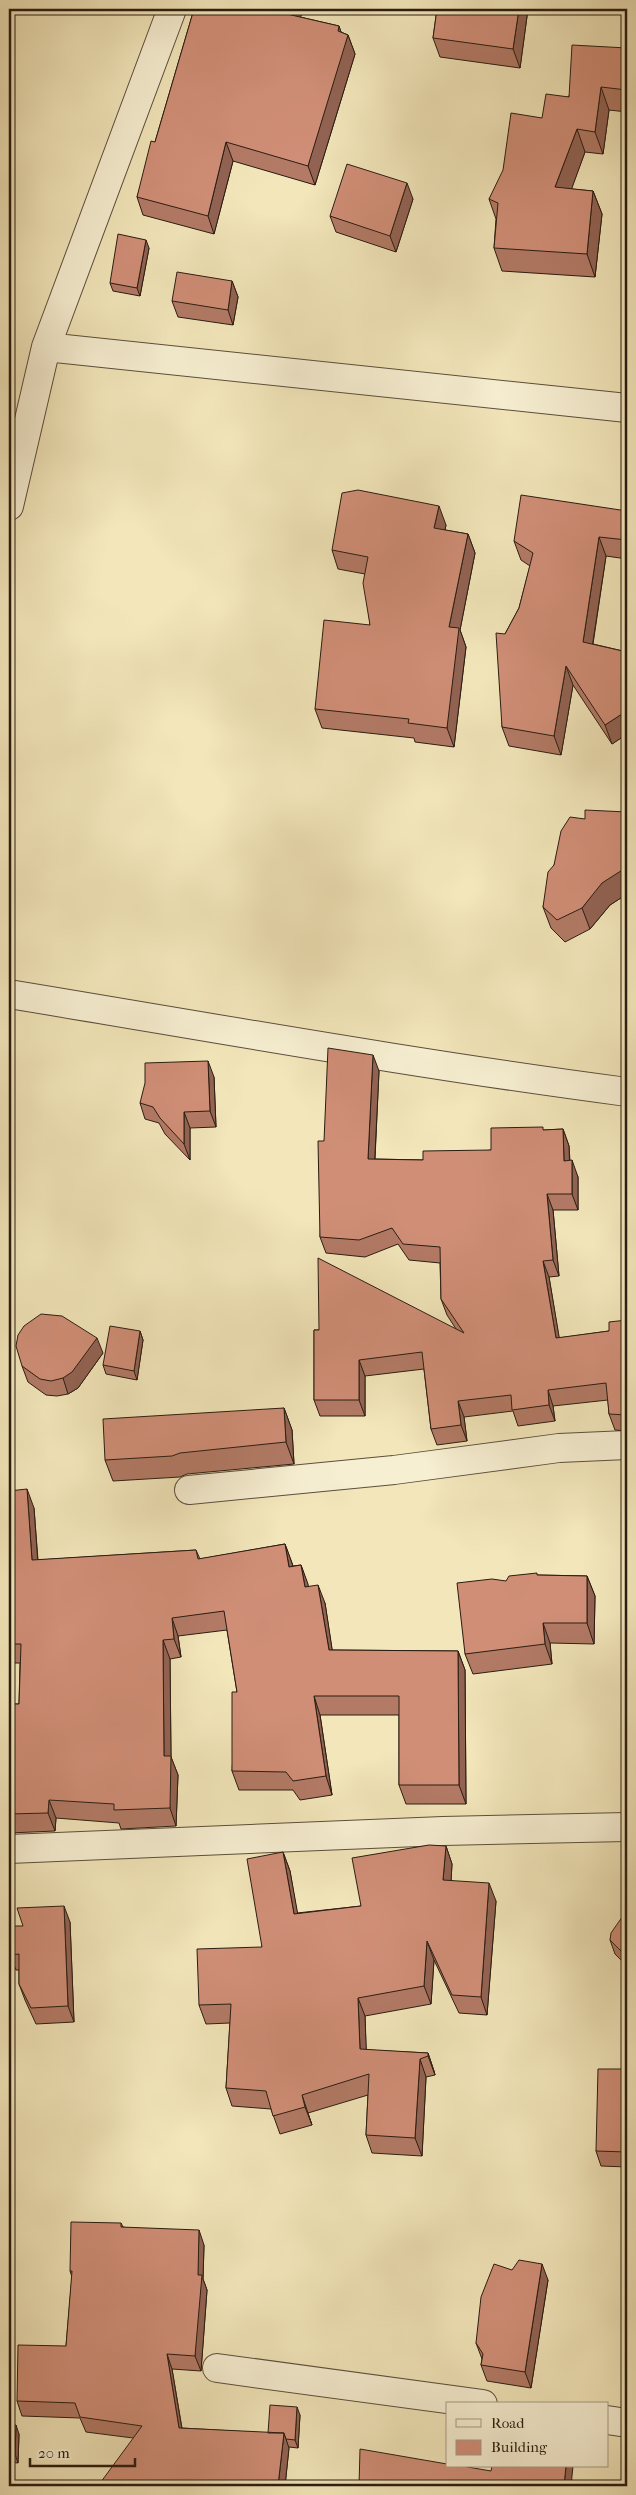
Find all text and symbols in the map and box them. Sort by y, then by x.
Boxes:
legend [446,2402,608,2468]
text: Road [491,2414,525,2432]
scale bar [30,2435,135,2467]
text: Building [491,2438,548,2456]
text: 20 m [38,2444,70,2462]

